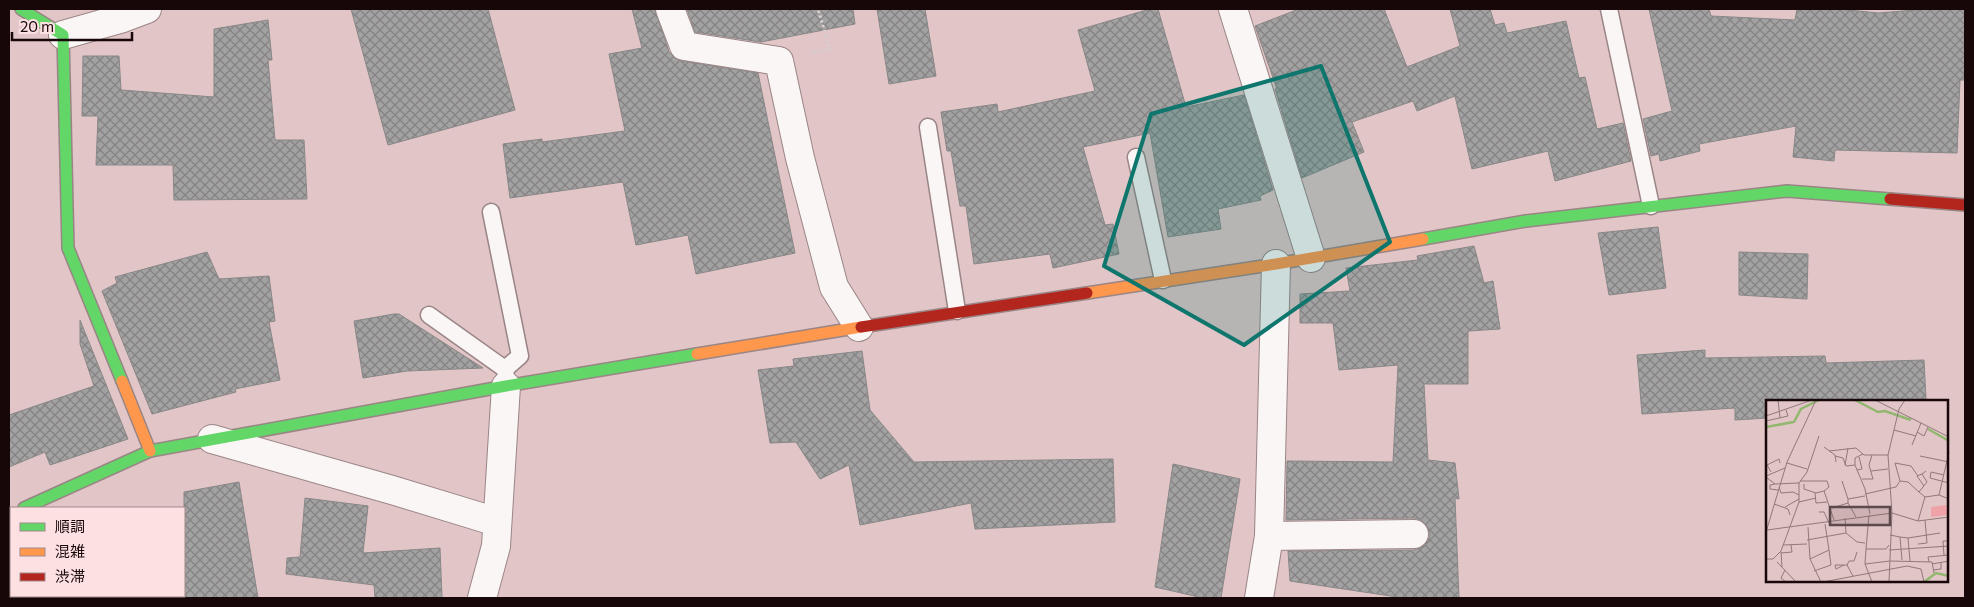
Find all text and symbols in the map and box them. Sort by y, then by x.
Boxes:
scale bar [12,10,132,42]
text: 20 m [20,17,54,35]
inset map [1766,400,1949,582]
legend [10,507,185,597]
text: 順調 [55,517,85,535]
text: 混雑 [55,542,85,560]
text: 渋滞 [55,567,85,585]

